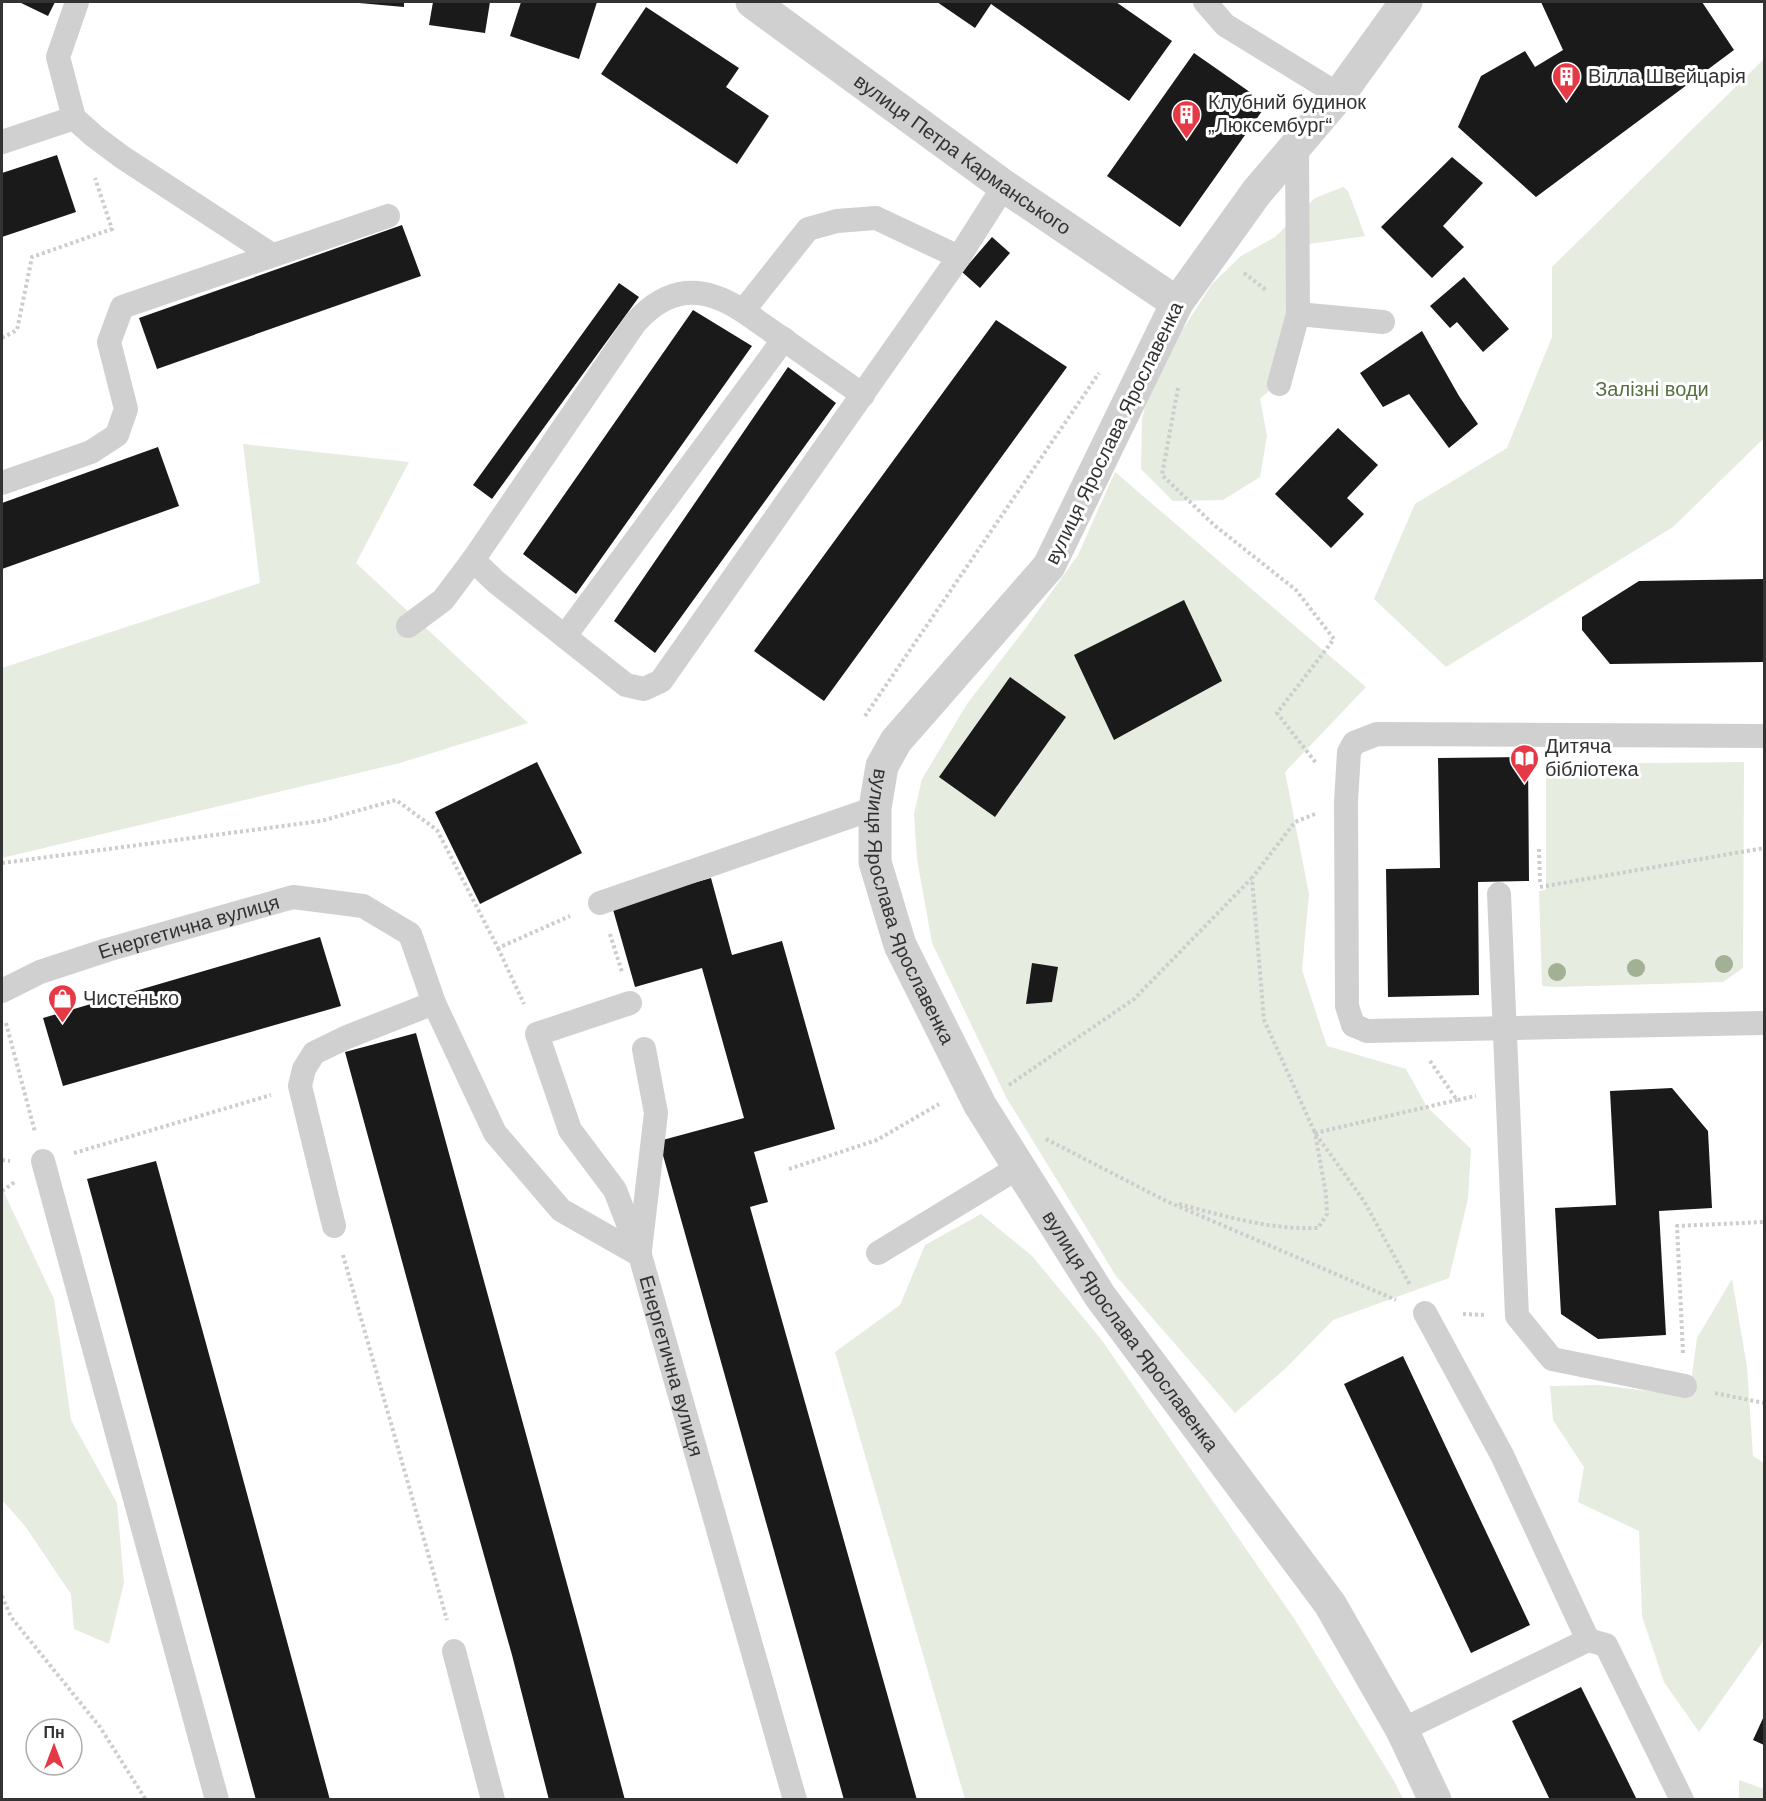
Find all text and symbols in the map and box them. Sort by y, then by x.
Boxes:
building icon: Вілла Швейцарія [1551,60,1583,102]
place label: Вілла Швейцарія [1588,65,1746,87]
street label: вулиця Петра Карманського [850,70,1075,239]
place label: Клубний будинок „Люксембург“ [1208,91,1366,136]
building icon: Клубний будинок „Люксембург“ [1171,98,1203,140]
street label: вулиця Ярослава Ярославенка [1041,297,1188,568]
park label: Залізні води [1595,378,1709,400]
place label: Дитяча бібліотека [1545,735,1640,780]
library icon: Дитяча бібліотека [1508,742,1540,784]
street label: вулиця Ярослава Ярославенка [864,767,959,1049]
street label: Енергетична вулиця [95,890,282,963]
shop icon: Чистенько [46,982,78,1024]
place label: Чистенько [83,987,179,1009]
street label: вулиця Ярослава Ярославенка [1038,1207,1224,1456]
street label: Енергетична вулиця [635,1273,708,1459]
north arrow [24,1717,84,1777]
text: Пн [43,1724,65,1741]

